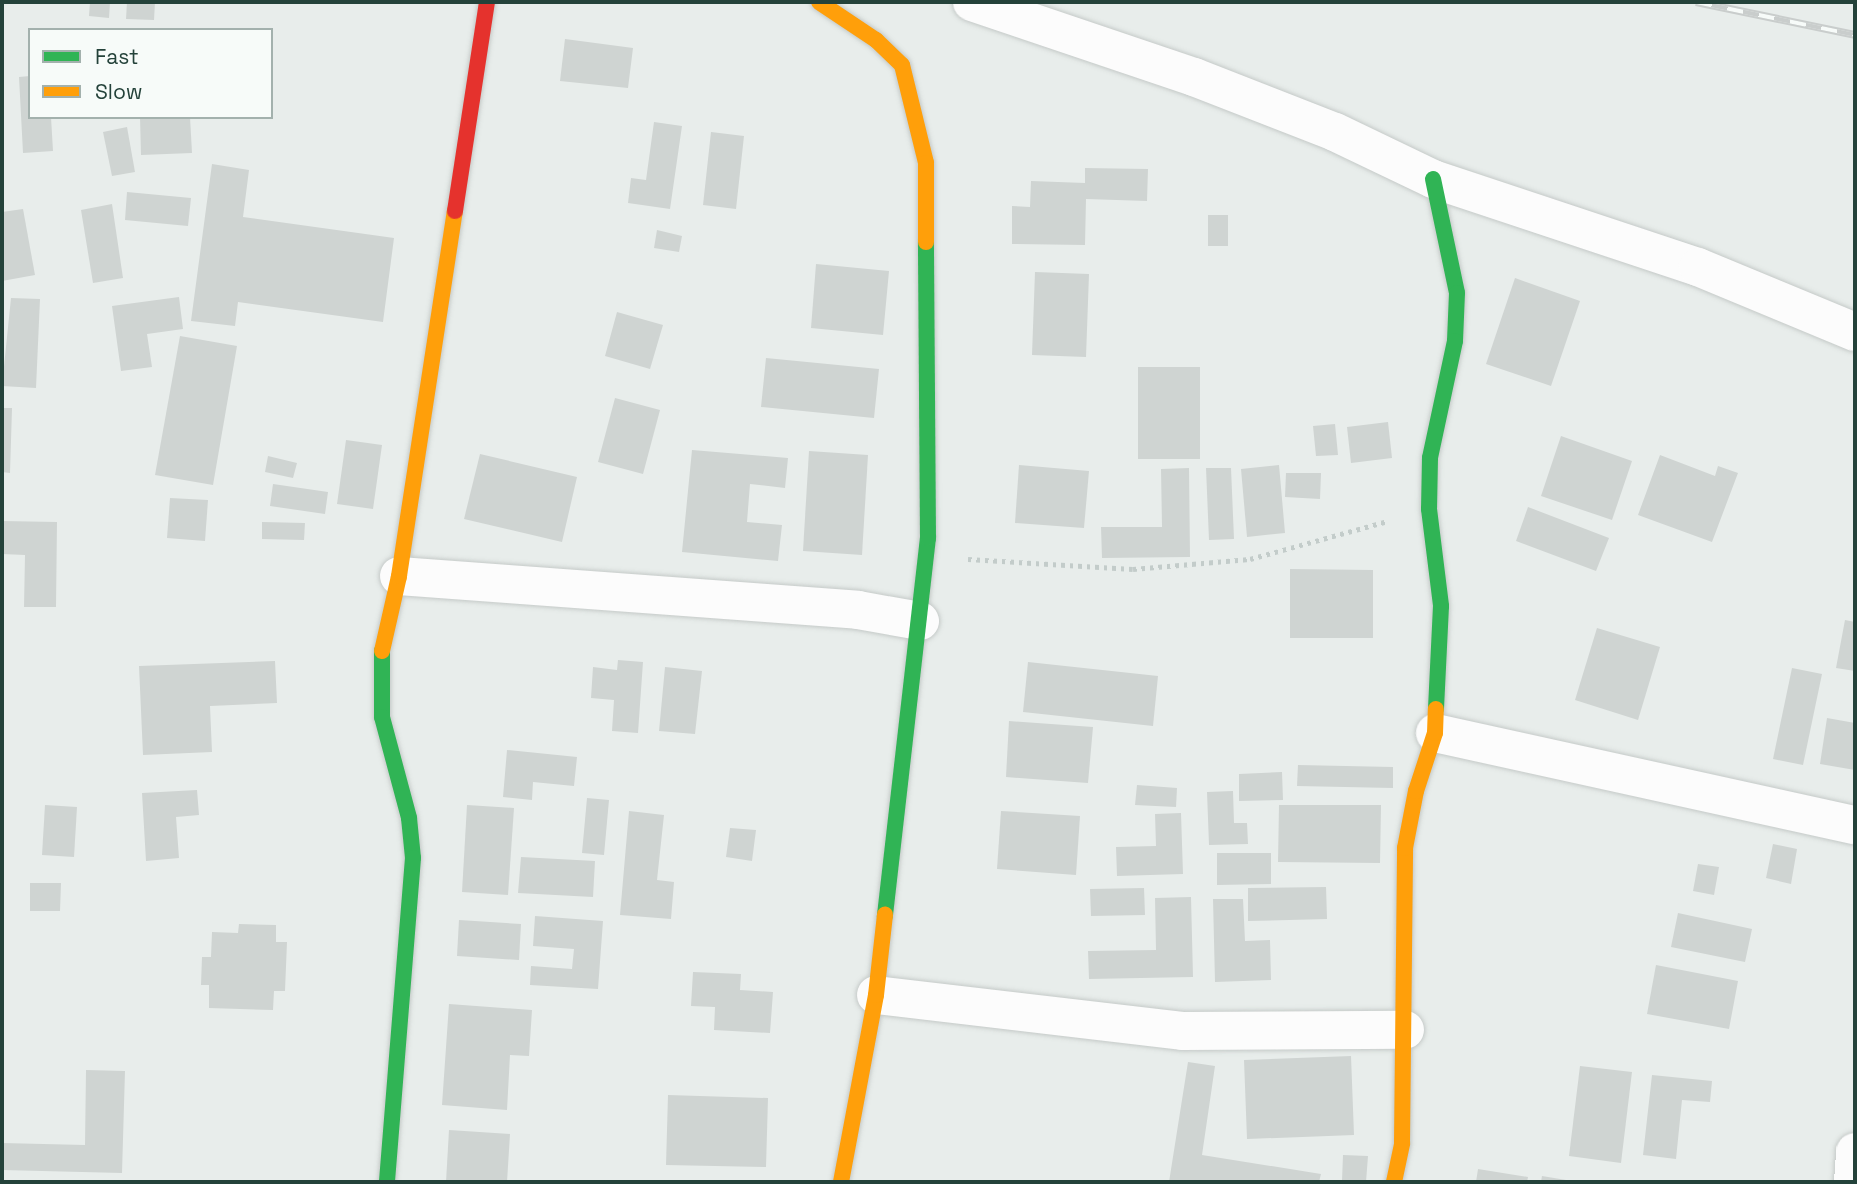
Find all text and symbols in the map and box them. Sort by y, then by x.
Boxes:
legend [28,28,273,119]
text: Fast [95,43,139,70]
text: Slow [95,78,143,105]

